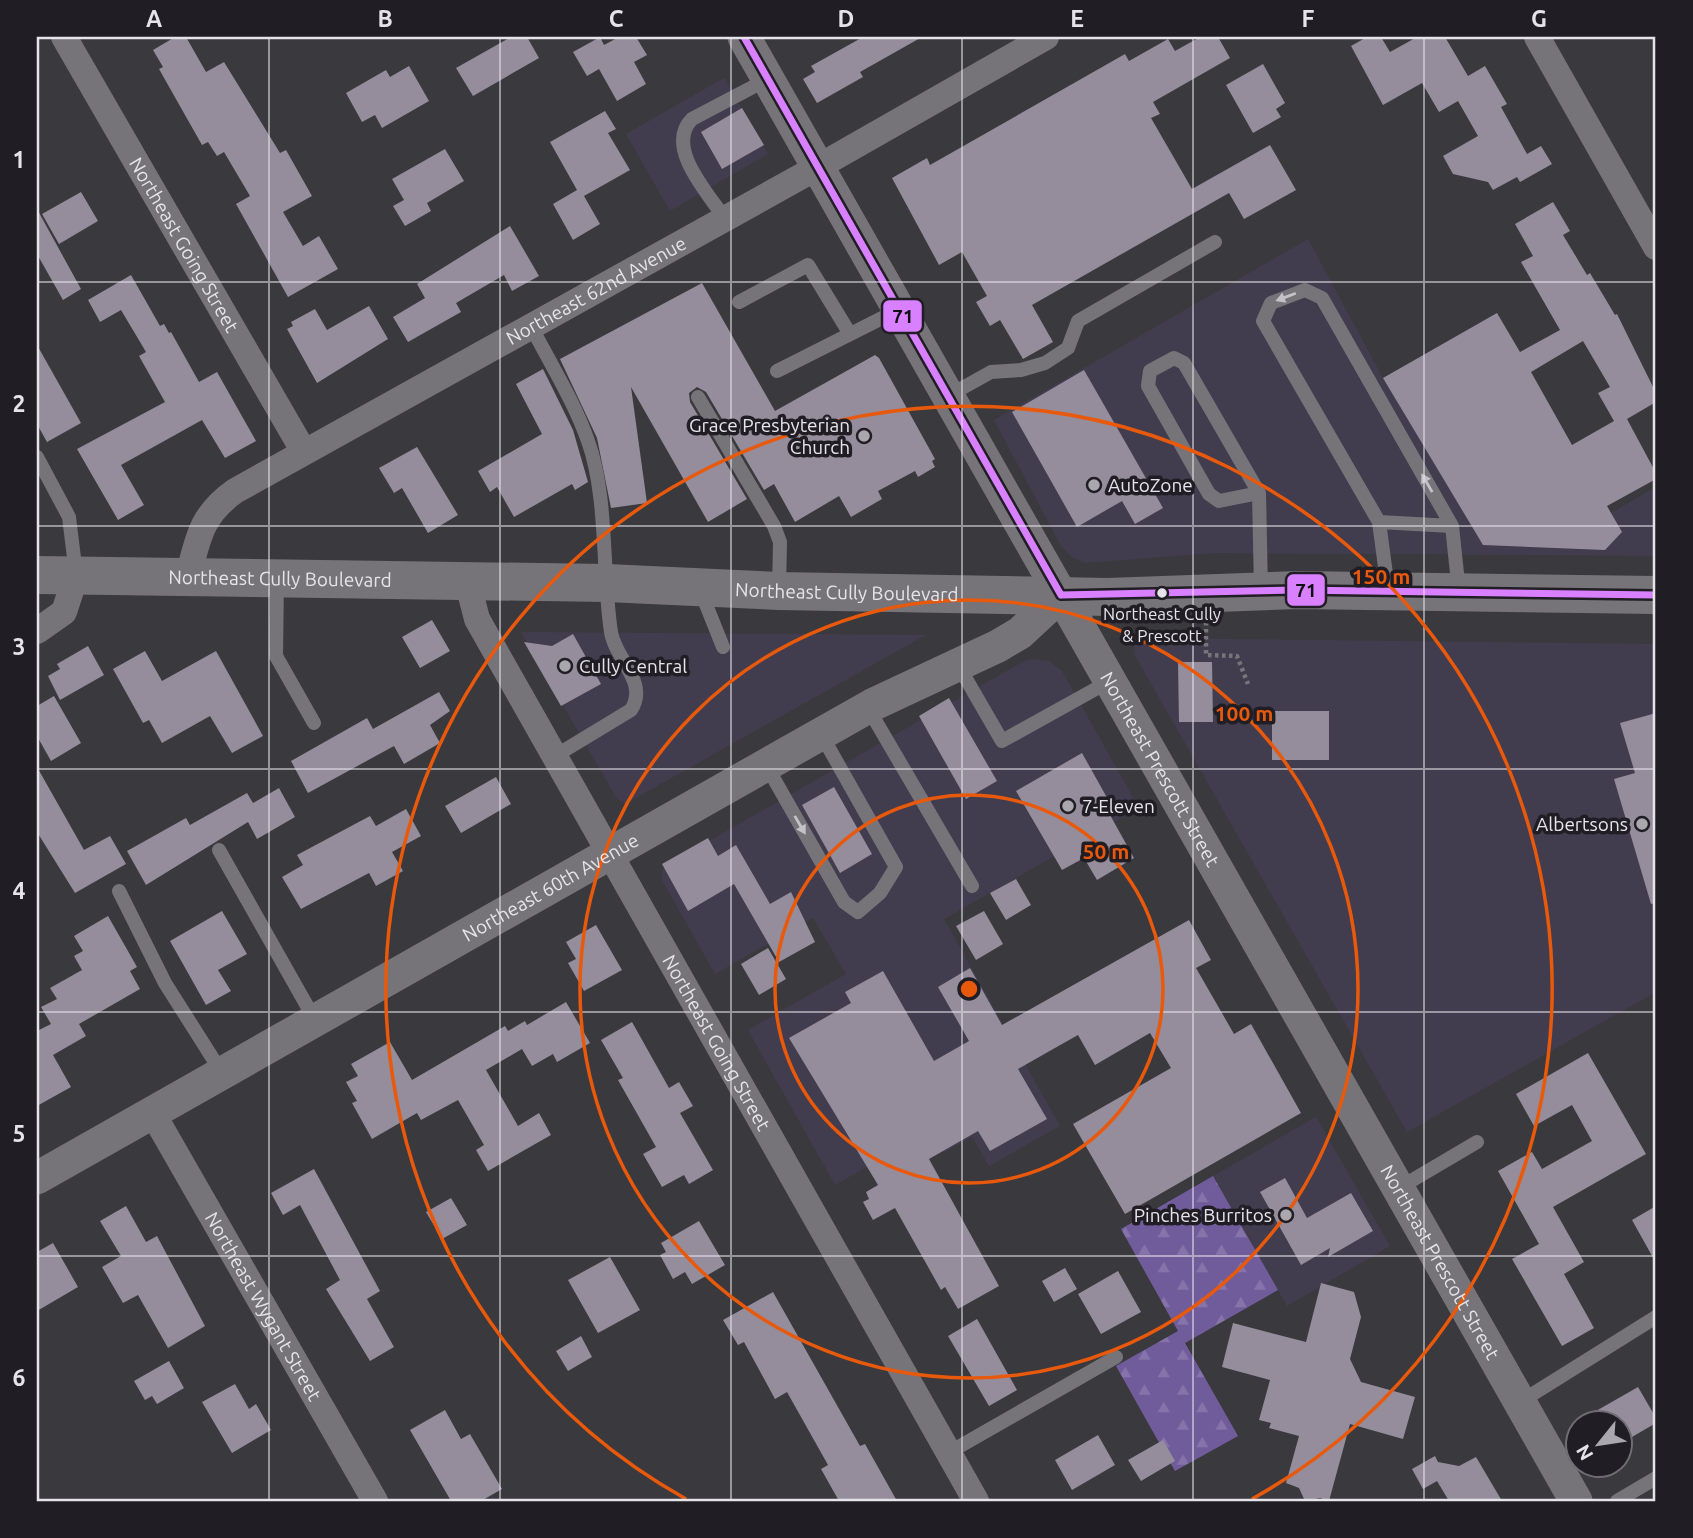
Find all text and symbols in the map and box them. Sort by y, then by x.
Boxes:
text: A [146,6,162,31]
text: B [377,6,393,31]
text: C [609,6,624,31]
text: D [838,6,854,31]
text: E [1070,6,1084,31]
text: F [1302,6,1315,31]
text: G [1531,6,1547,31]
text: 1 [13,147,25,172]
street label: Northeast Going Street [125,153,244,337]
street label: Northeast 62nd Avenue [502,232,690,349]
one-way arrow [1276,291,1297,302]
line badge: 71 [882,299,923,333]
text: 71 [892,305,914,327]
text: 2 [13,391,25,416]
place label: Grace Presbyterian Church [689,414,850,458]
marker: Grace Presbyterian Church [856,428,872,444]
one-way arrow [1421,473,1433,492]
place label: AutoZone [1108,474,1193,496]
marker: AutoZone [1086,477,1102,493]
text: 150 m [1352,564,1410,588]
street label: Northeast Cully Boulevard [168,566,392,591]
line badge: 71 [1286,573,1326,607]
street label: Northeast Cully Boulevard [735,578,959,605]
text: 71 [1295,579,1317,601]
marker: Northeast Cully & Prescott [1155,586,1169,600]
place label: Northeast Cully & Prescott [1103,604,1221,645]
text: 3 [13,634,25,659]
place label: Cully Central [579,655,687,677]
marker: Cully Central [557,658,573,674]
street label: Northeast Prescott Street [1096,668,1224,871]
text: 100 m [1215,701,1273,725]
place label: 7-Eleven [1082,795,1155,817]
marker: 7-Eleven [1060,798,1076,814]
place label: Albertsons [1536,813,1628,835]
one-way arrow [793,815,806,834]
marker: Albertsons [1634,816,1650,832]
street label: Northeast 60th Avenue [458,829,642,946]
text: 50 m [1083,839,1129,863]
text: 4 [13,878,26,903]
street label: Northeast Going Street [658,951,775,1135]
centre of rings [957,977,981,1001]
text: 5 [13,1121,25,1146]
street label: Northeast Prescott Street [1376,1161,1504,1364]
place label: Pinches Burritos [1134,1204,1272,1226]
marker: Pinches Burritos [1278,1207,1294,1223]
street label: Northeast Wygant Street [201,1208,326,1405]
text: 6 [13,1365,26,1390]
north arrow [1564,1408,1634,1478]
text: N [1571,1441,1597,1464]

